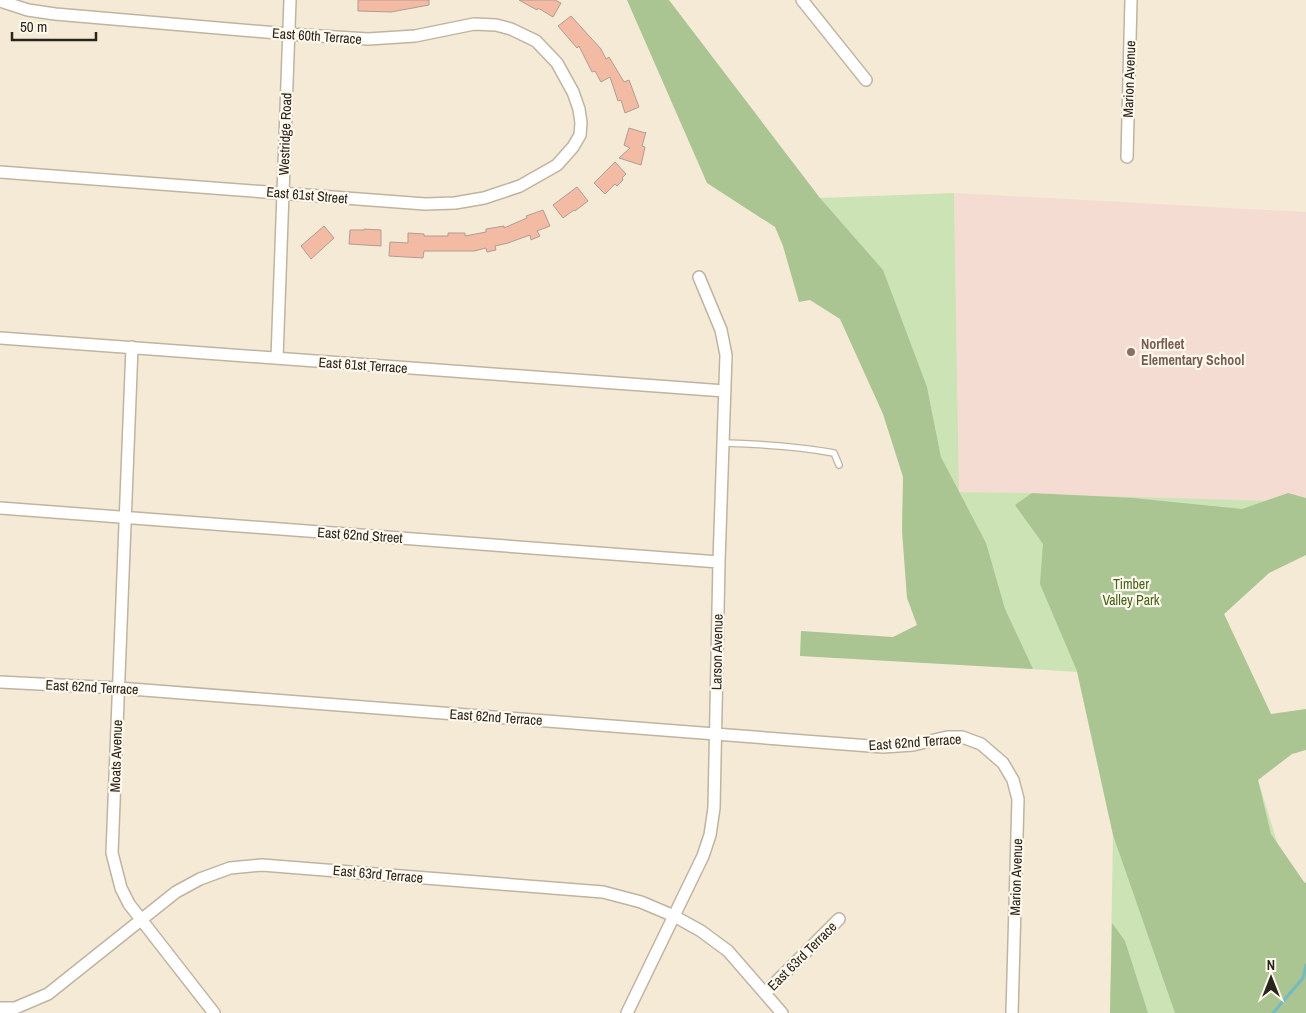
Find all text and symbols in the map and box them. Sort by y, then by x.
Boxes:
scale bar [12,10,96,42]
text: 50 m [20,16,47,37]
street label: East 60th Terrace [272,24,362,48]
street label: Marion Avenue [1119,40,1139,118]
street label: Westridge Road [275,92,295,176]
street label: East 61st Street [266,182,348,208]
place label: Norfleet Elementary School [1141,335,1244,369]
marker: Norfleet Elementary School [1125,346,1137,358]
street label: East 61st Terrace [318,353,408,377]
street label: East 62nd Street [317,523,403,547]
park label: Timber Valley Park [1102,575,1160,609]
street label: Larson Avenue [707,614,727,690]
street label: East 62nd Terrace [45,676,139,698]
street label: East 62nd Terrace [449,705,543,729]
street label: Moats Avenue [106,719,126,793]
street label: East 62nd Terrace [868,730,962,754]
street label: Marion Avenue [1006,838,1026,916]
street label: East 63rd Terrace [332,861,424,887]
street label: East 63rd Terrace [764,918,840,994]
north arrow [1246,953,1296,1003]
text: N [1267,956,1275,974]

